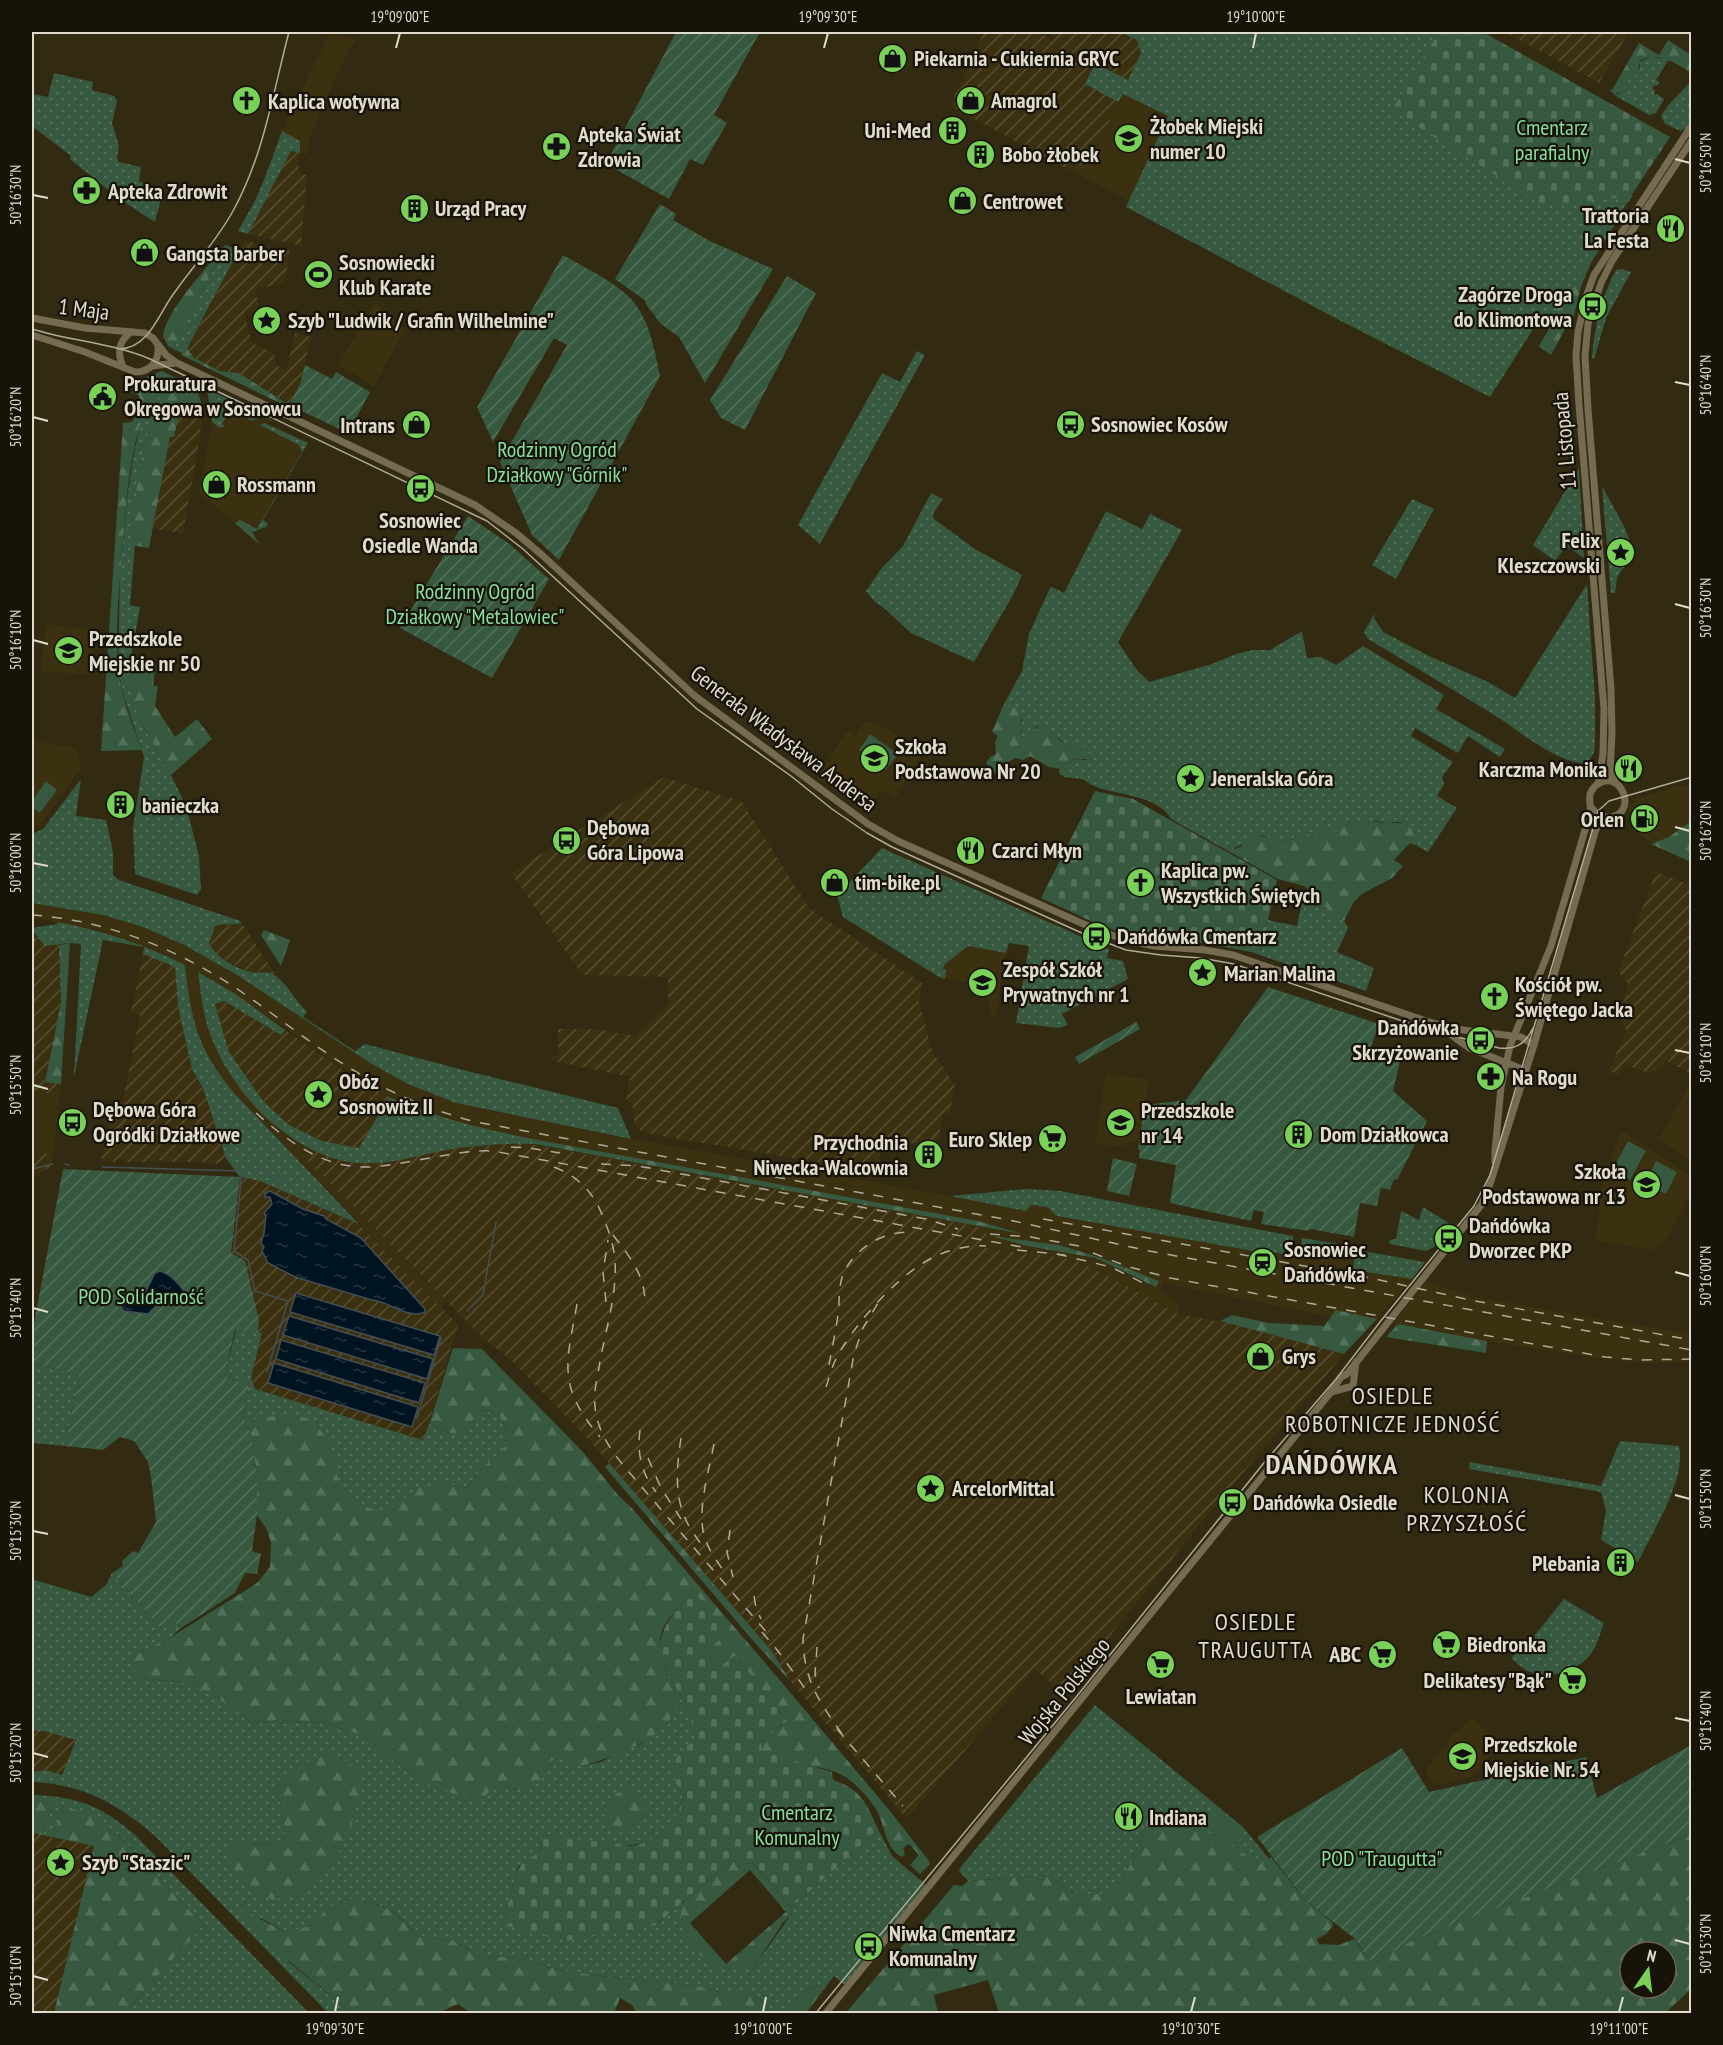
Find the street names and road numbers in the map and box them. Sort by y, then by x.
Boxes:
street label: 1 Maja [57,292,111,326]
street label: 11 Listopada [1546,391,1582,491]
street label: Generała Władysława Andersa [685,659,883,817]
street label: Wojska Polskiego [1012,1632,1116,1750]

